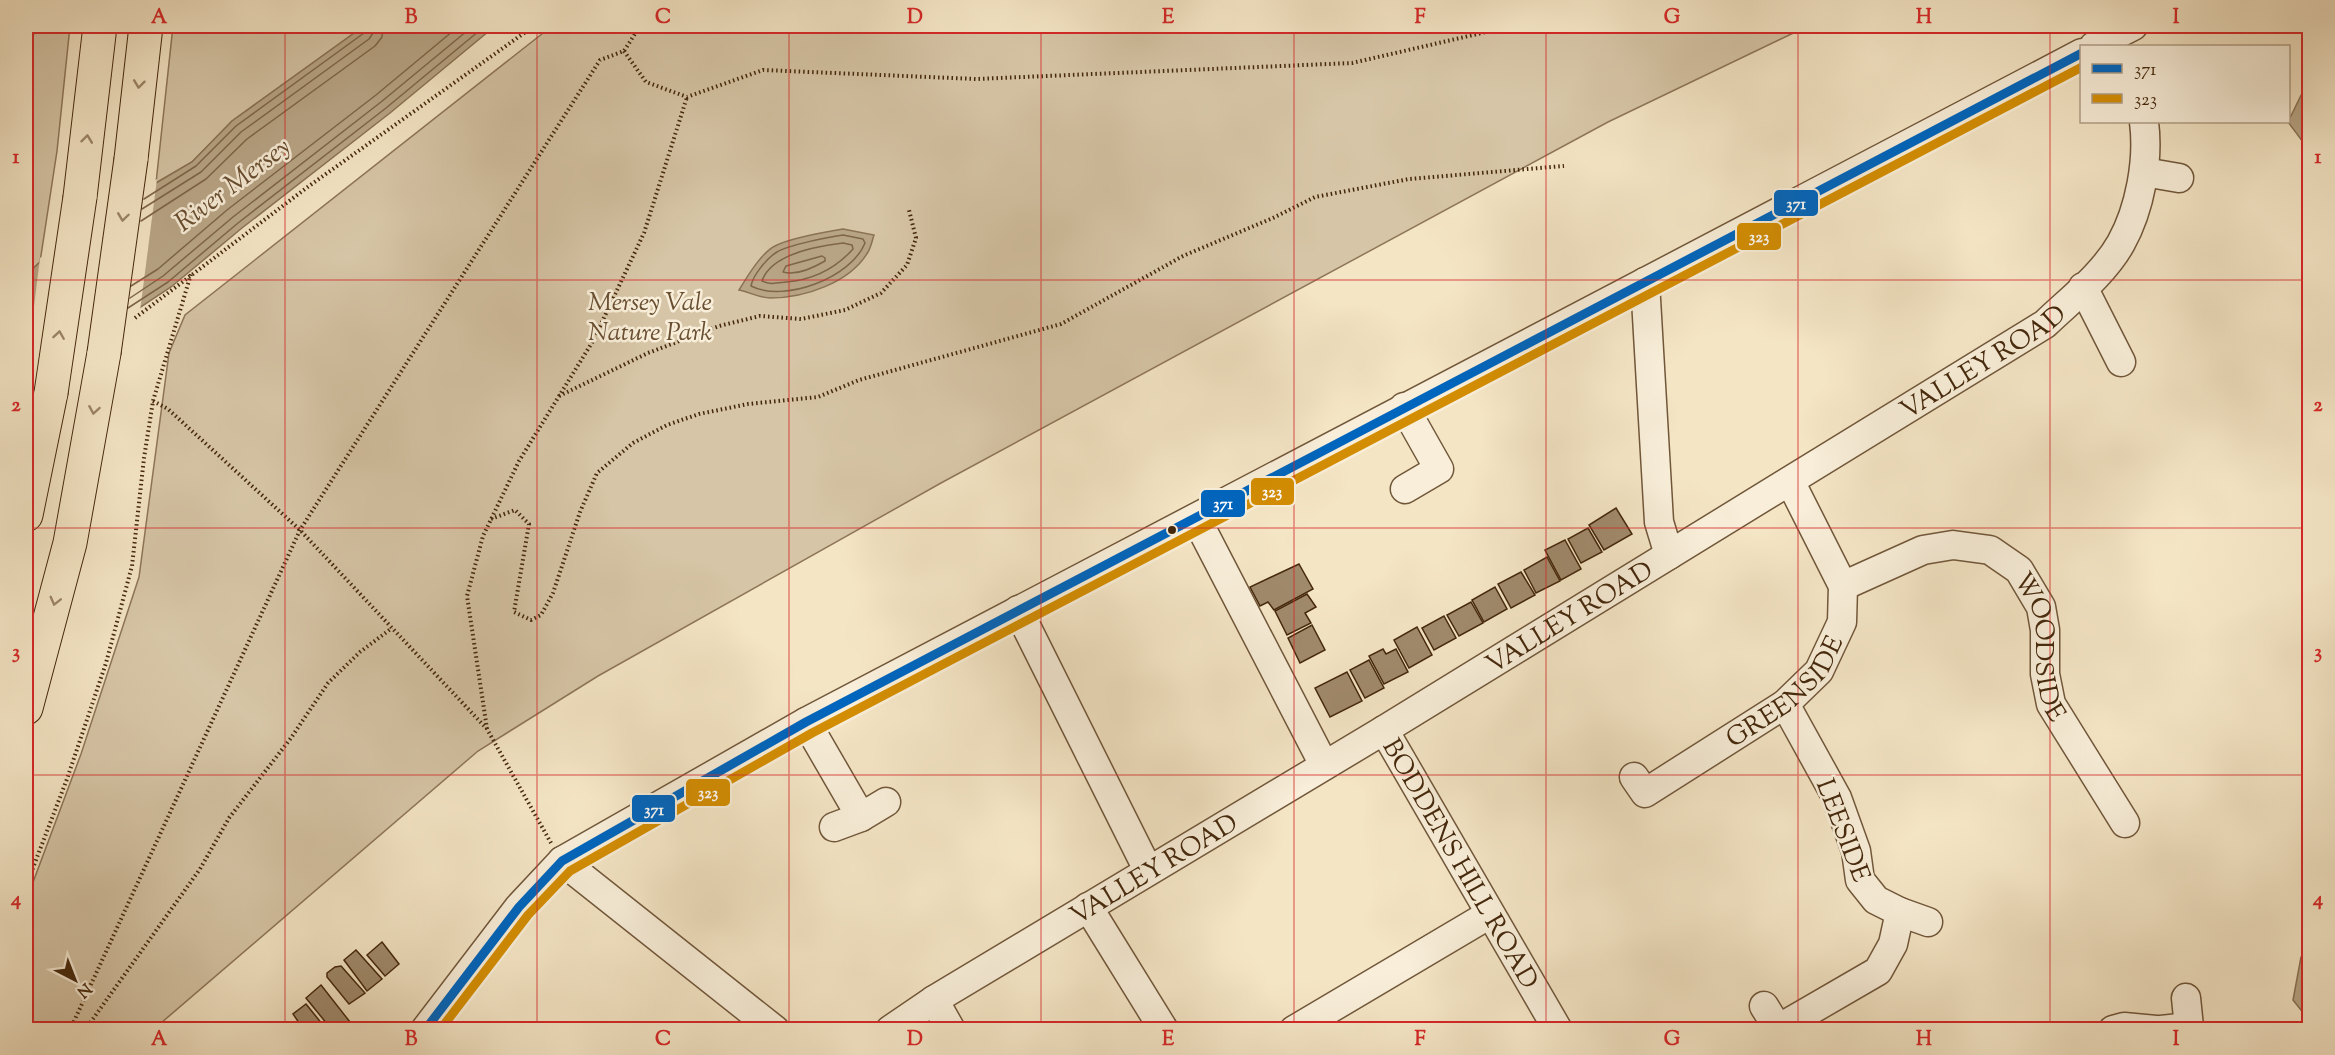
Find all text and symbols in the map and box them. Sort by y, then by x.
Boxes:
text: A [151,4,168,33]
text: B [405,4,418,33]
text: C [655,4,671,33]
text: D [907,4,923,33]
text: E [1162,4,1175,33]
text: F [1414,4,1426,33]
text: G [1664,4,1681,33]
text: H [1916,4,1932,33]
text: I [2173,4,2180,33]
legend [2080,45,2290,123]
text: 371 [2134,58,2156,84]
one-way arrow [133,79,146,88]
text: 323 [2134,88,2157,114]
water label: River Mersey [167,129,300,243]
one-way arrow [80,134,93,143]
text: 1 [13,144,20,173]
text: 1 [2315,144,2322,173]
line badge: 371 [1773,189,1819,217]
text: 371 [1786,194,1807,217]
one-way arrow [117,213,129,222]
line badge: 323 [1736,222,1782,251]
text: 323 [1749,227,1770,250]
park label: Mersey Vale Nature Park [588,285,712,352]
street label: VALLEY ROAD [1894,297,2075,430]
one-way arrow [53,331,65,340]
text: 2 [11,392,21,421]
text: 2 [2313,392,2323,421]
one-way arrow [88,405,101,415]
line badge: 323 [1250,477,1295,506]
text: 323 [1262,482,1283,505]
line badge: 371 [1200,489,1246,518]
text: 371 [1213,494,1234,517]
unlabelled marker [1166,524,1178,536]
street label: VALLEY ROAD [1479,553,1661,684]
street label: WOODSIDE [2003,566,2074,730]
one-way arrow [49,596,62,606]
street label: GREENSIDE [1719,630,1854,758]
text: 3 [12,639,20,668]
text: 3 [2314,639,2322,668]
street label: BODDENS HILL ROAD [1372,732,1546,997]
street label: LEESIDE [1805,774,1878,888]
line badge: 323 [685,778,731,807]
text: 323 [698,783,719,806]
line badge: 371 [631,794,676,823]
text: 371 [644,800,665,823]
street label: VALLEY ROAD [1064,806,1246,935]
text: 4 [10,886,21,915]
text: 4 [2312,886,2323,915]
north arrow [45,950,105,1010]
text: N [71,976,96,1002]
text: A [151,1026,168,1055]
text: B [405,1026,418,1055]
text: C [655,1026,671,1055]
text: D [907,1026,923,1055]
text: E [1162,1026,1175,1055]
text: F [1414,1026,1426,1055]
text: G [1664,1026,1681,1055]
text: H [1916,1026,1932,1055]
text: I [2173,1026,2180,1055]

